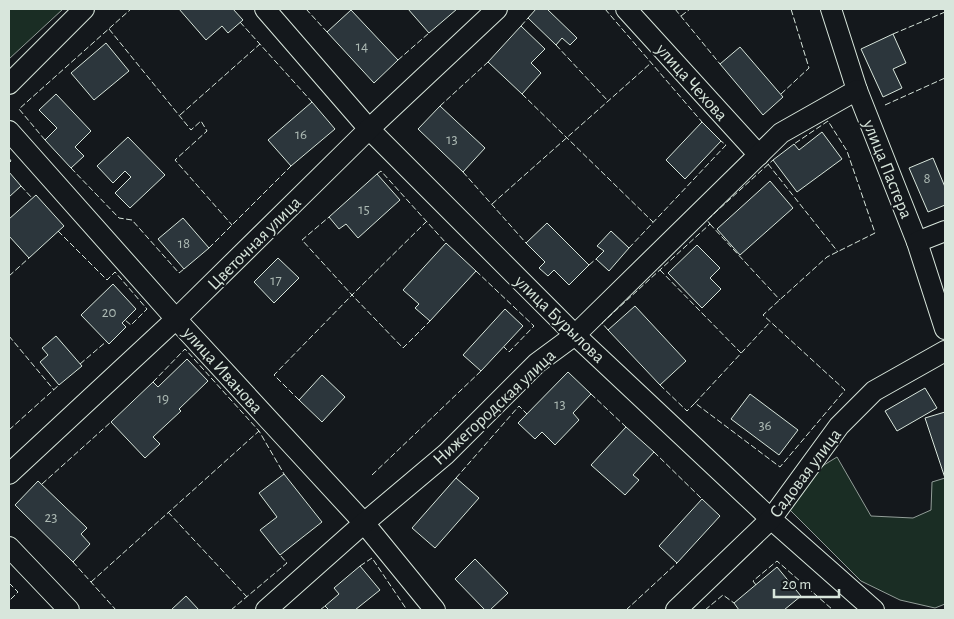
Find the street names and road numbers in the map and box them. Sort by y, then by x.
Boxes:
street label: улица Чехова [651,40,730,125]
street label: улица Пастера [859,116,915,221]
street label: Цветочная улица [204,193,305,294]
street label: улица Бурылова [510,272,608,367]
street label: улица Иванова [178,323,266,417]
street label: Нижегородская улица [430,346,559,469]
street label: Садовая улица [767,426,845,522]

